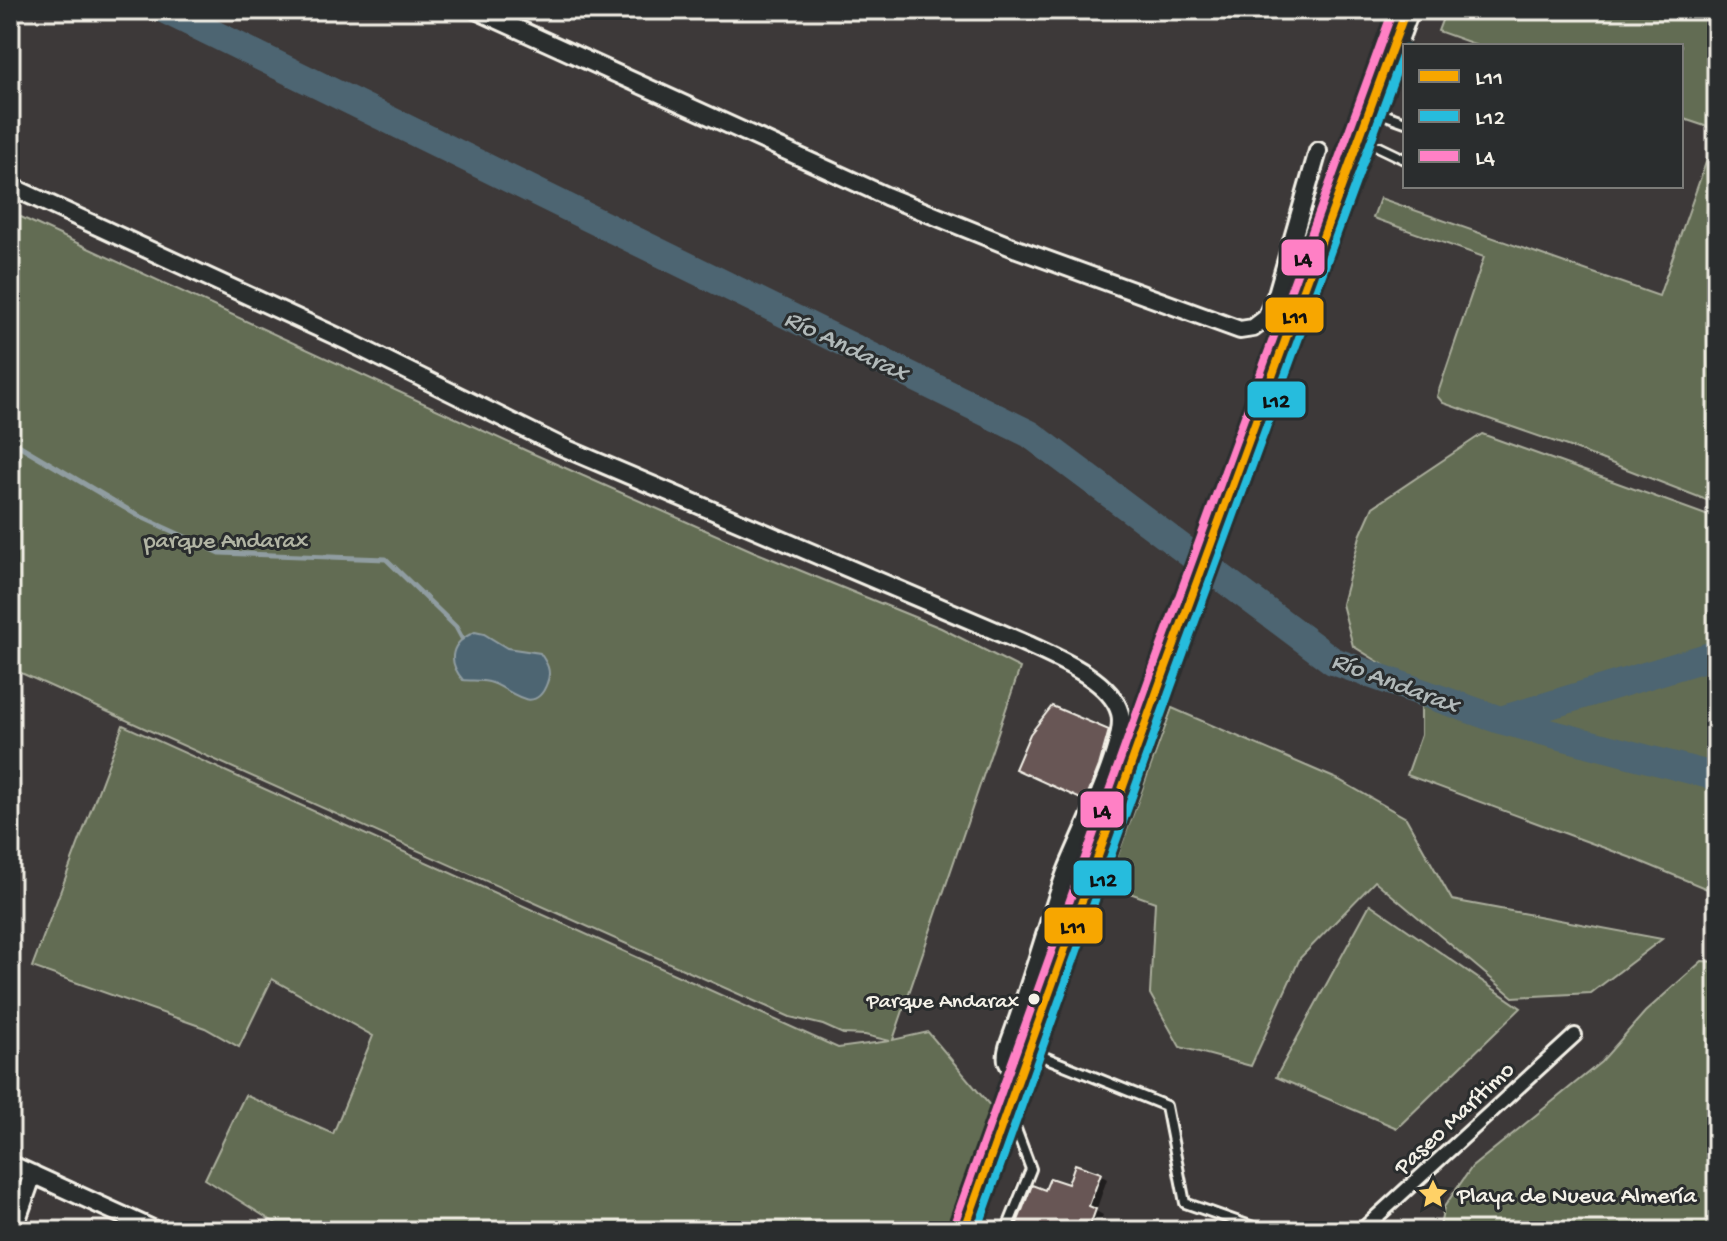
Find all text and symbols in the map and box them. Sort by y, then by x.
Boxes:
legend [1403,44,1683,188]
text: L11 [1475,65,1503,94]
text: L12 [1475,105,1505,134]
text: L4 [1475,145,1496,174]
line badge: L4 [1280,238,1326,277]
text: L4 [1294,248,1313,274]
line badge: L11 [1264,296,1325,334]
water label: Río Andarax [778,305,914,392]
text: L11 [1282,306,1308,332]
line badge: L12 [1246,380,1307,419]
text: L12 [1262,390,1290,416]
park label: parque Andarax [143,528,309,557]
water label: Río Andarax [1326,647,1464,724]
line badge: L4 [1079,790,1125,829]
text: L4 [1093,800,1112,826]
line badge: L12 [1072,859,1133,897]
text: L12 [1089,869,1117,895]
line badge: L11 [1043,906,1104,945]
text: L11 [1060,916,1086,942]
place label: Parque Andarax [866,990,1019,1016]
marker: Parque Andarax [1026,991,1042,1007]
street label: Paseo Marítimo [1388,1056,1522,1183]
place icon: Playa de Nueva Almería [1416,1177,1450,1211]
place label: Playa de Nueva Almería [1456,1183,1697,1212]

